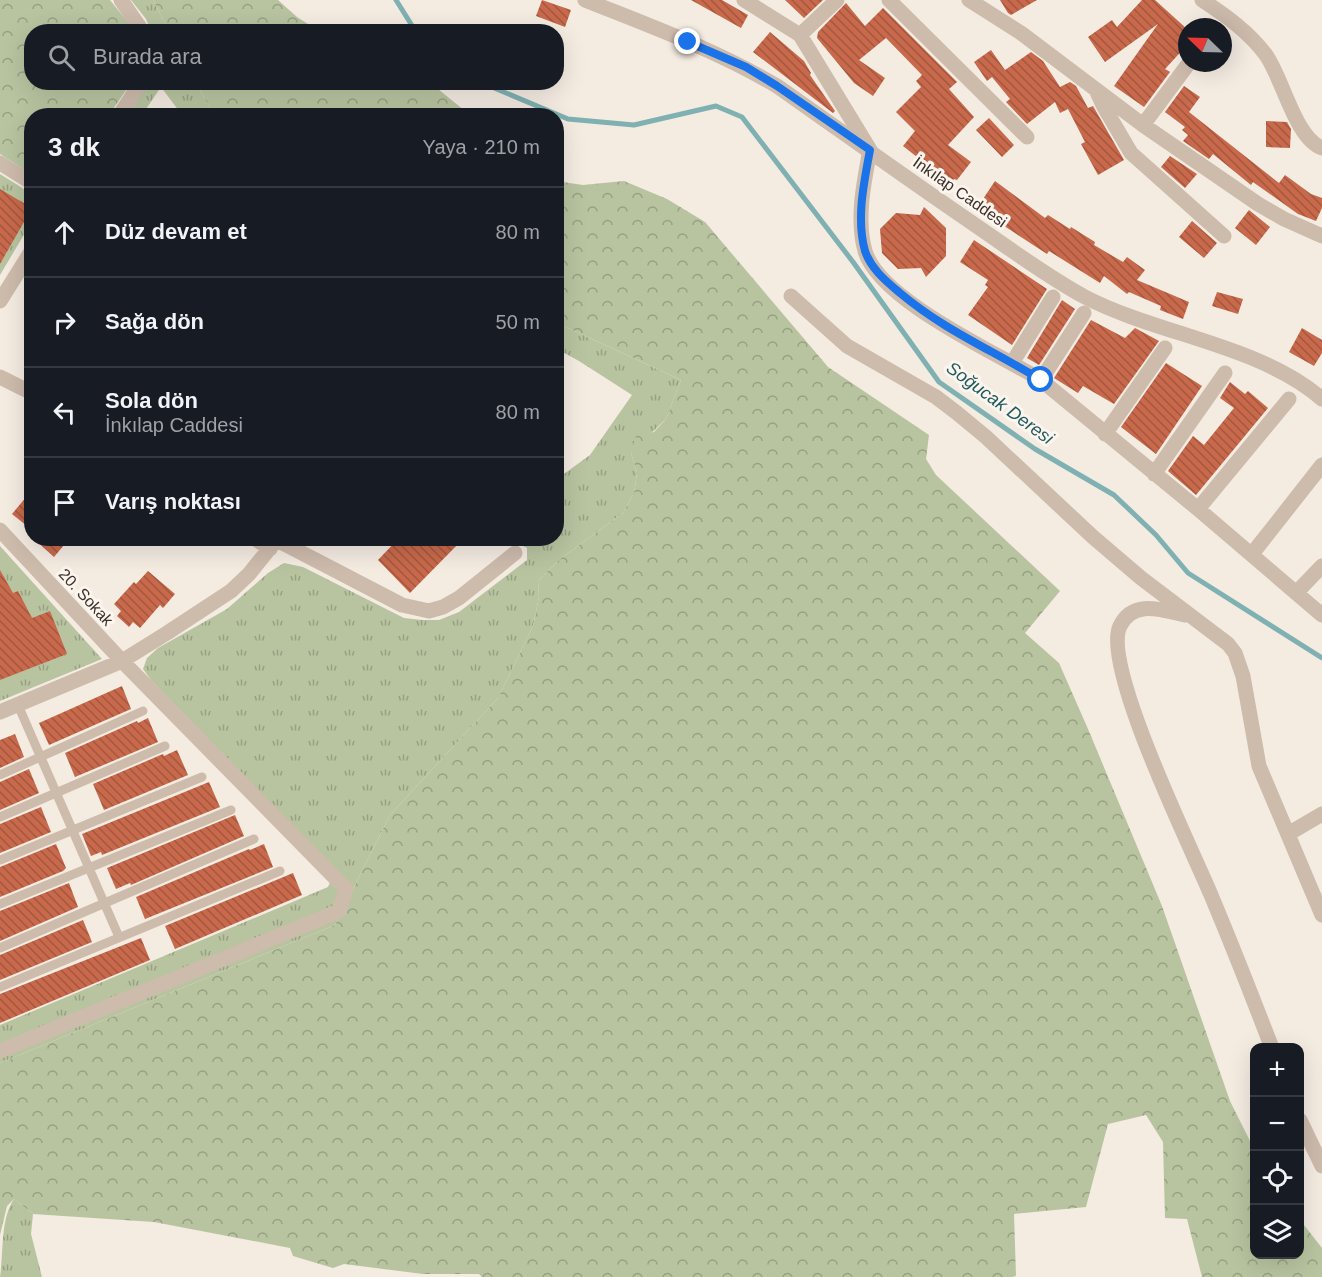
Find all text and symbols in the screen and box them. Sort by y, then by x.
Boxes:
north arrow [1178,18,1232,72]
search box [24,24,564,90]
route end [674,28,700,54]
icon: search [45,41,78,74]
text: Burada ara [93,44,202,69]
text: 3 dk [48,132,100,162]
text: Yaya · 210 m [423,136,540,158]
street label: İnkılap Caddesi [910,153,1011,231]
icon: ahead [48,216,81,249]
text: Düz devam et [105,219,247,244]
text: 80 m [496,221,540,243]
icon: right [48,306,81,339]
text: Sağa dön [105,309,204,334]
text: 50 m [496,311,540,333]
water label: Soğucak Deresi [943,358,1058,449]
route start [1027,366,1053,392]
text: Sola dön [105,388,198,413]
icon: left [48,396,81,429]
text: 80 m [496,401,540,423]
text: İnkılap Caddesi [105,414,243,436]
icon: arrive [48,486,81,519]
text: Varış noktası [105,489,241,514]
street label: 20. Sokak [56,565,117,630]
map controls [1250,1043,1304,1259]
button: + [1250,1043,1304,1097]
button: − [1250,1097,1304,1151]
button: locate [1250,1151,1304,1205]
button: layers [1250,1205,1304,1259]

